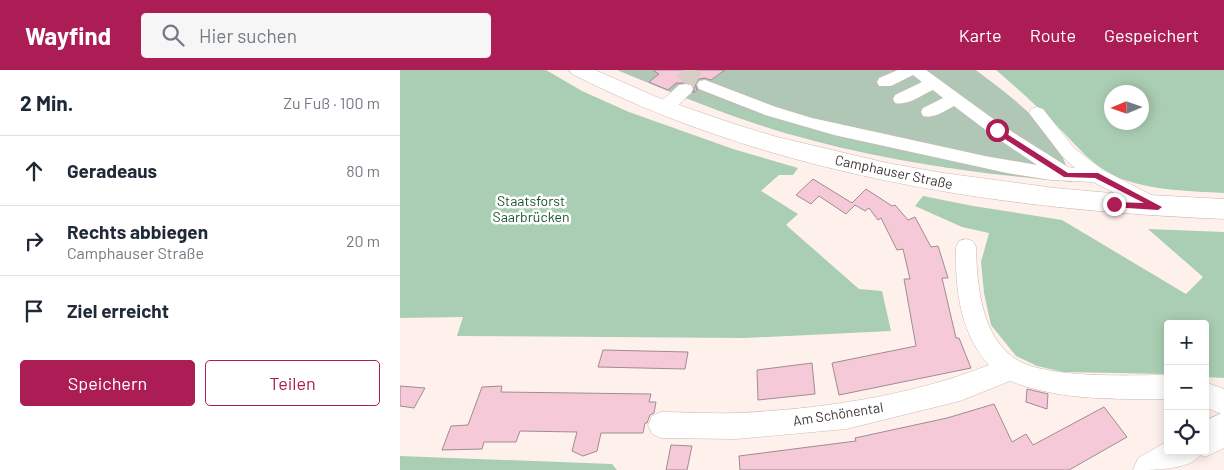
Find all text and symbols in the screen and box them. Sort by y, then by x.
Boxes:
search box [141,13,491,58]
text: Wayfind [25,21,111,50]
icon: search [159,21,187,49]
text: Hier suchen [199,24,297,47]
text: Karte [959,24,1002,46]
text: Route [1030,24,1076,46]
text: Gespeichert [1104,24,1199,46]
north arrow [1104,85,1149,130]
text: 2 Min. [20,90,73,115]
text: Zu Fuß · 100 m [283,93,380,112]
route start [986,119,1009,142]
street label: Camphauser Straße [834,151,955,192]
icon: ahead [20,157,48,185]
text: Geradeaus [67,159,157,182]
text: 80 m [346,161,380,180]
park label: Staatsforst Saarbrücken [493,192,569,225]
route end [1103,193,1126,216]
text: Rechts abbiegen [67,220,208,243]
icon: right [20,227,48,255]
text: 20 m [346,231,380,250]
text: Camphauser Straße [67,243,204,262]
icon: arrive [20,297,48,325]
text: Ziel erreicht [67,299,169,322]
map controls [1164,320,1209,455]
button: + [1164,320,1209,365]
button: Speichern [20,360,195,406]
button: Teilen [205,360,380,406]
button: − [1164,365,1209,410]
street label: Am Schönental [792,398,884,429]
button: locate [1164,410,1209,455]

